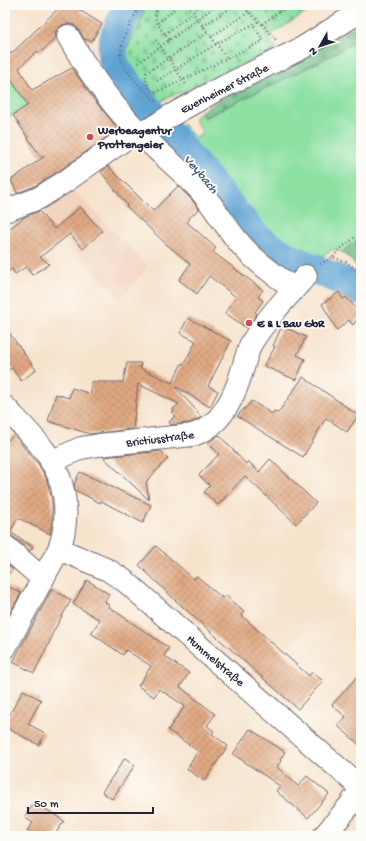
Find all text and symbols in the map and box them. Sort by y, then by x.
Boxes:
north arrow [300,26,340,66]
text: N [307,44,321,58]
street label: Euenheimer Straße [179,61,272,118]
place label: Werbeagentur Prottengeier [97,125,173,153]
marker: Werbeagentur Prottengeier [85,132,95,142]
water label: Veybach [180,152,221,198]
marker: E & L Bau GbR [244,318,254,328]
place label: E & L Bau GbR [256,318,325,332]
street label: Brictiusstraße [124,429,196,451]
street label: Hummelstraße [183,633,247,691]
scale bar [28,789,153,815]
text: 50 m [34,798,59,812]

